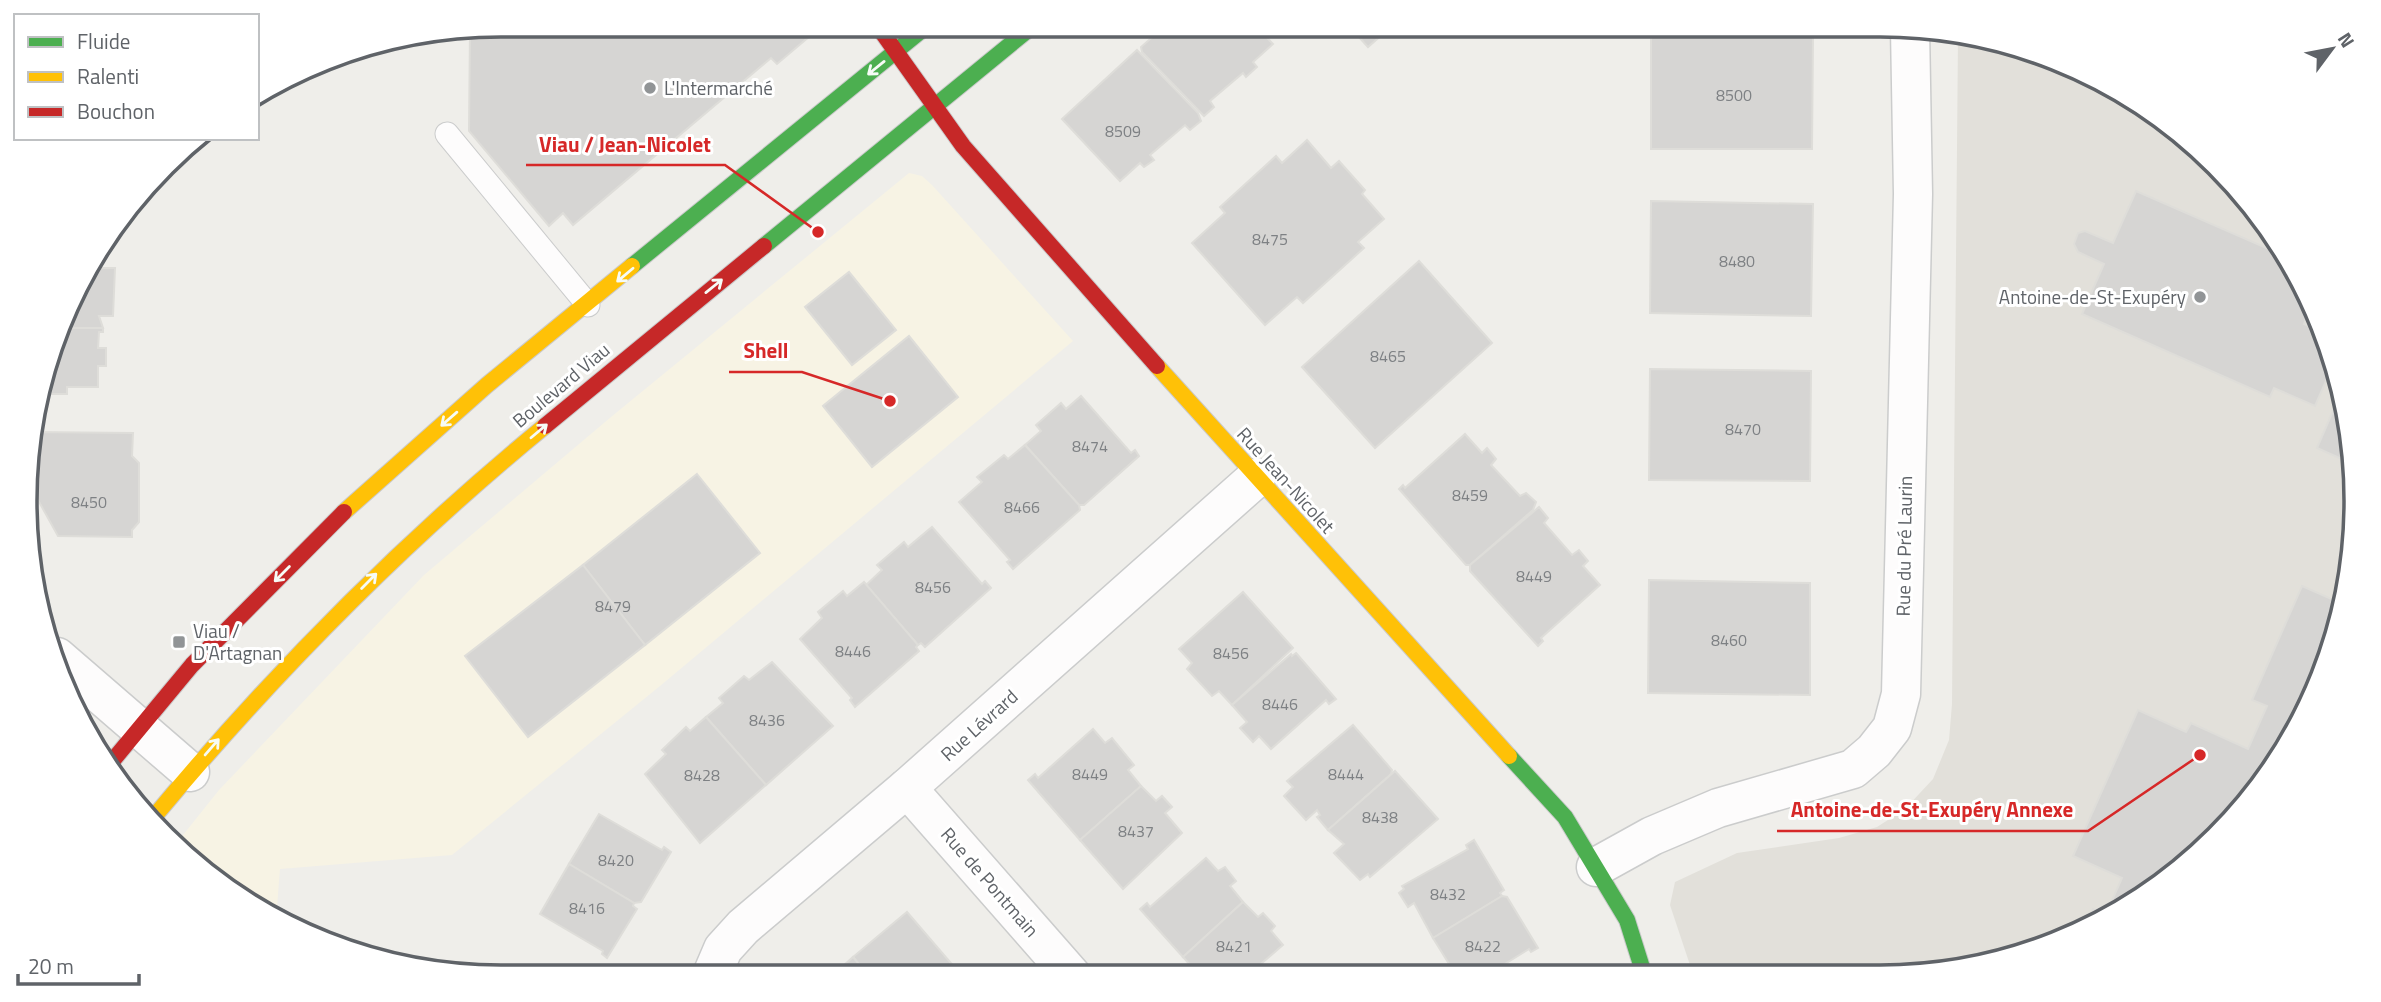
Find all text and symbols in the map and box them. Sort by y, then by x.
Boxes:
legend [14,14,259,140]
north arrow [2297,14,2367,84]
text: Fluide [77,25,130,57]
text: N [2331,26,2363,53]
text: Ralenti [77,60,139,92]
one-way arrow [867,60,885,75]
place label: L'Intermarché [664,73,773,102]
marker: L'Intermarché [642,80,658,96]
house number: 8500 [1716,83,1752,107]
text: Bouchon [77,95,155,127]
house number: 8509 [1105,119,1141,143]
callout: Viau / Jean-Nicolet [526,123,725,165]
text: Viau / Jean-Nicolet [539,128,711,160]
house number: 8475 [1252,227,1288,251]
house number: 8480 [1719,249,1755,273]
one-way arrow [616,267,634,283]
one-way arrow [705,278,723,293]
place label: Antoine-de-St-Exupéry [1999,282,2186,311]
marker: Antoine-de-St-Exupéry [2192,289,2208,305]
callout: Shell [729,330,802,372]
text: Shell [743,334,789,366]
street label: Boulevard Viau [506,335,616,434]
house number: 8465 [1370,344,1406,368]
one-way arrow [440,411,458,427]
house number: 8470 [1725,417,1761,441]
street label: Rue Jean-Nicolet [1231,420,1342,540]
one-way arrow [529,423,547,438]
house number: 8474 [1072,434,1108,458]
street label: Rue du Pré Laurin [1888,475,1919,617]
house number: 8459 [1452,483,1488,507]
house number: 8450 [71,490,107,514]
house number: 8466 [1004,495,1040,519]
house number: 8449 [1516,564,1552,588]
one-way arrow [274,566,291,583]
one-way arrow [360,573,377,590]
house number: 8456 [915,575,951,599]
house number: 8479 [595,594,631,618]
place label: Viau / D'Artagnan [193,616,282,667]
house number: 8460 [1711,628,1747,652]
marker: Viau / D'Artagnan [171,634,187,650]
house number: 8446 [835,639,871,663]
house number: 8456 [1213,641,1249,665]
street label: Rue Lévrard [933,682,1024,767]
house number: 8446 [1262,692,1298,716]
house number: 8436 [749,708,785,732]
one-way arrow [204,738,220,756]
house number: 8449 [1072,762,1108,786]
house number: 8444 [1328,762,1364,786]
house number: 8428 [684,763,720,787]
callout: Antoine-de-St-Exupéry Annexe [1777,789,2088,831]
text: Antoine-de-St-Exupéry Annexe [1791,793,2073,825]
house number: 8438 [1362,805,1398,829]
house number: 8437 [1118,819,1154,843]
street label: Rue de Pontmain [934,820,1046,943]
house number: 8420 [598,848,634,872]
house number: 8432 [1430,882,1466,906]
house number: 8416 [569,896,605,920]
house number: 8421 [1216,934,1252,958]
house number: 8422 [1465,934,1501,958]
scale bar [18,942,138,986]
text: 20 m [28,950,74,982]

